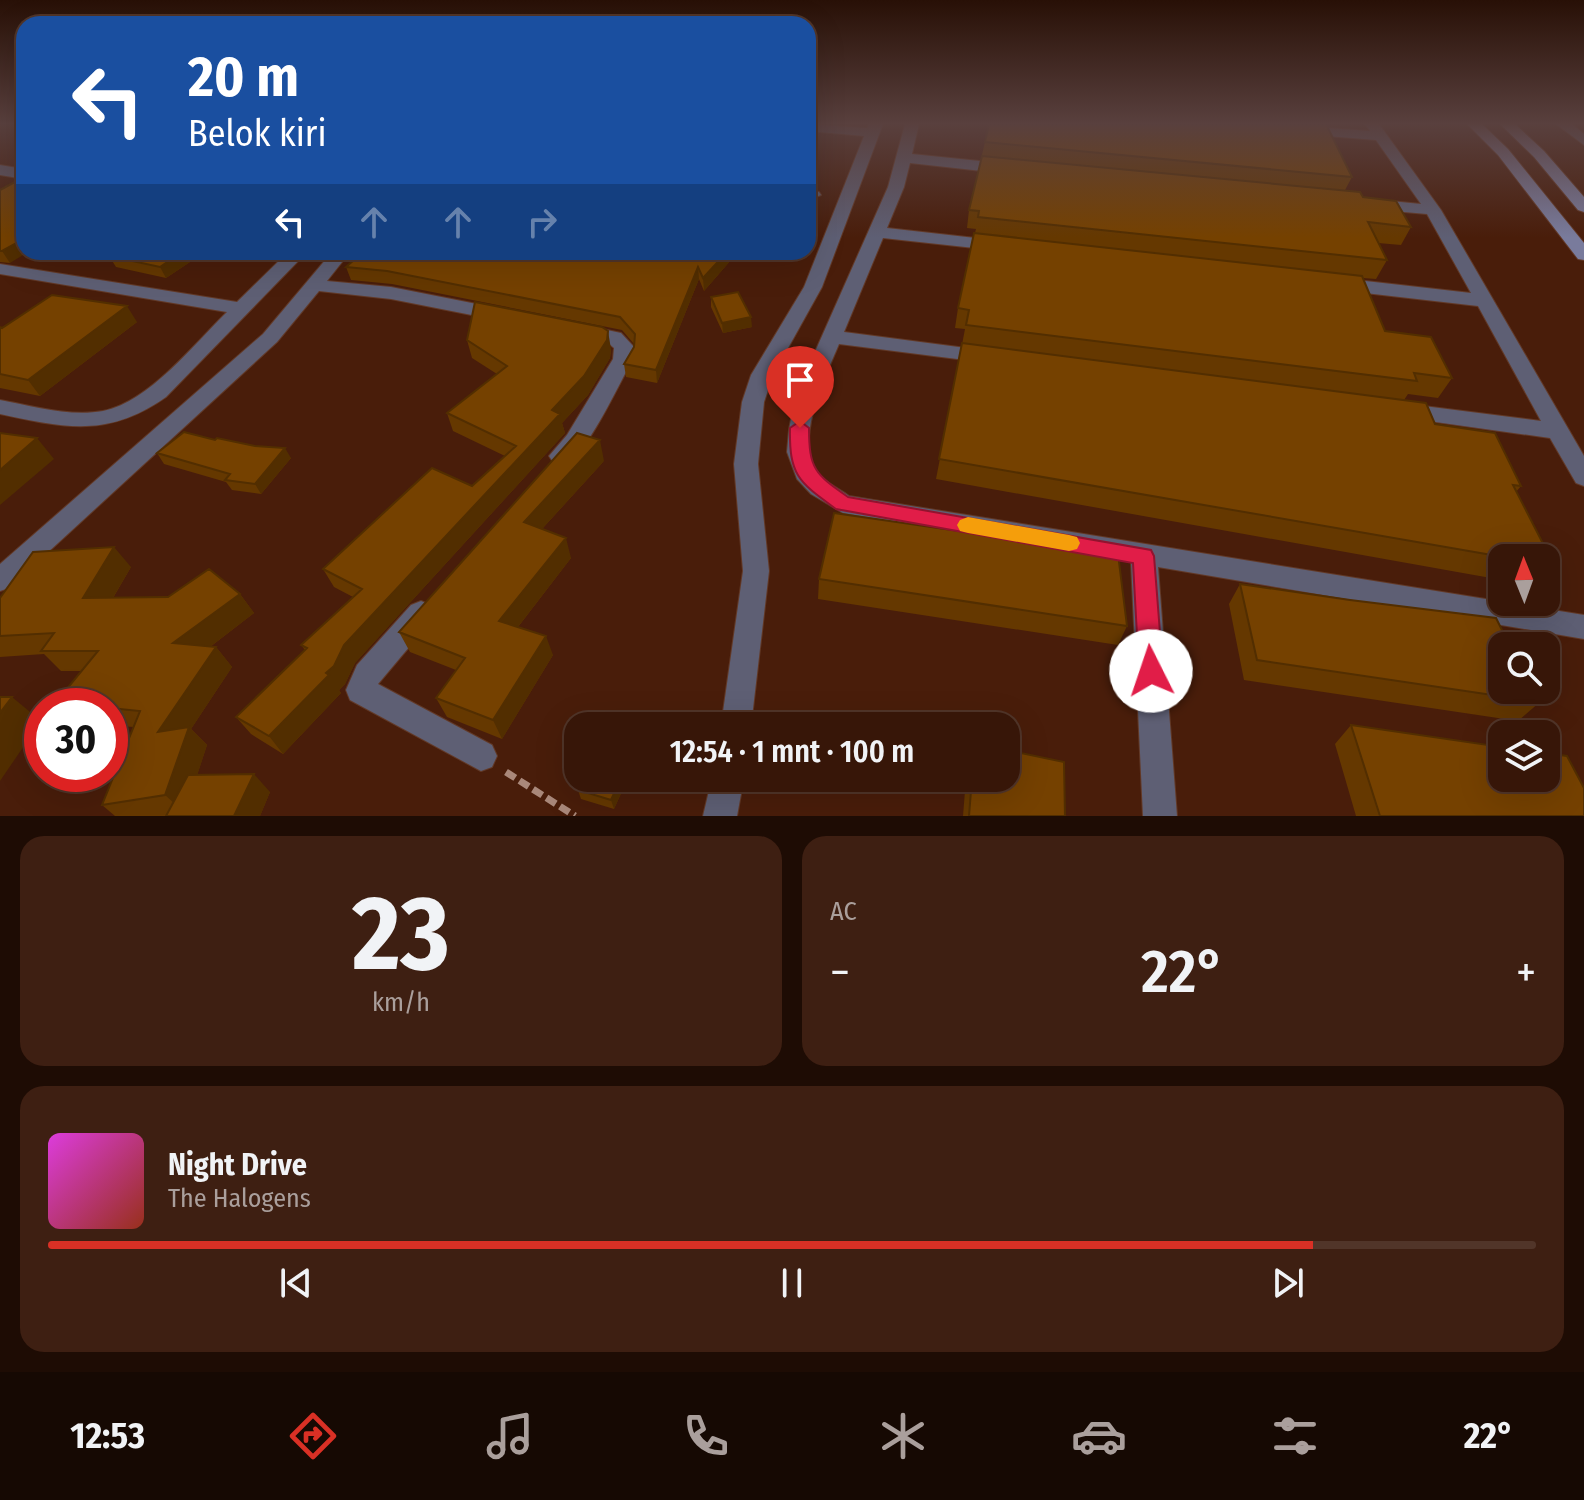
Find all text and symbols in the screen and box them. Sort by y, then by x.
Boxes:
text: 20 m [188,44,299,111]
icon: left [56,48,160,152]
text: Belok kiri [188,112,326,156]
icon: left [268,200,312,244]
icon: ahead [352,200,396,244]
icon: ahead [436,200,480,244]
icon: right [520,200,564,244]
pin [766,346,834,428]
icon: arrive [778,358,822,402]
north arrow [1488,544,1560,616]
map controls [1488,544,1560,792]
position arrow [1109,629,1193,713]
button: search [1488,632,1560,704]
speed limit sign: 30 [24,688,128,792]
button: layers [1488,720,1560,792]
text: 12:54 · 1 mnt · 100 m [670,734,914,770]
text: 23 [352,872,450,997]
text: AC [830,896,857,927]
text: 22° [1141,936,1225,1008]
text: − [830,946,850,999]
text: + [1516,946,1536,999]
text: km/h [372,987,430,1018]
text: Night Drive [168,1147,307,1183]
text: The Halogens [168,1183,311,1214]
icon: previous [274,1261,318,1305]
icon: pause [770,1261,814,1305]
icon: next [1266,1261,1310,1305]
icon: directions [285,1408,341,1464]
icon: music [482,1408,538,1464]
icon: phone [678,1408,734,1464]
icon: climate [875,1408,931,1464]
icon: car [1071,1408,1127,1464]
icon: filters [1267,1408,1323,1464]
text: 12:53 [70,1414,145,1458]
text: 22° [1464,1414,1514,1458]

